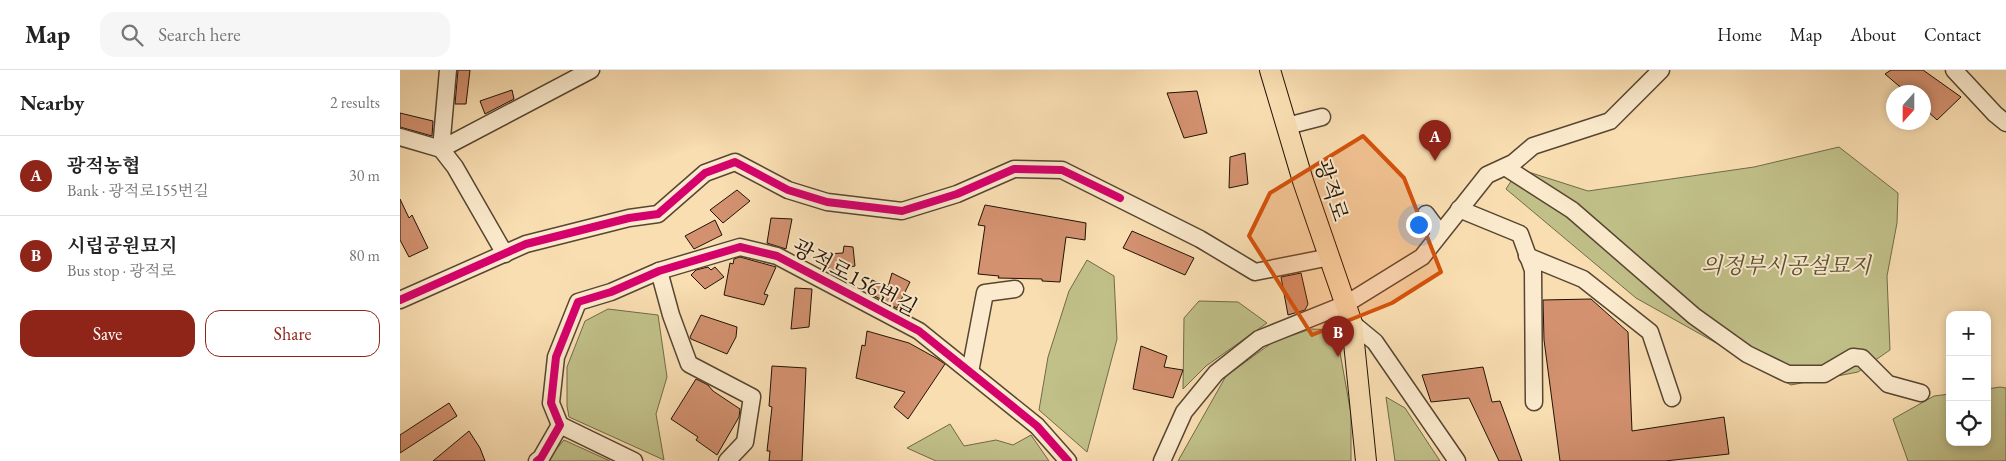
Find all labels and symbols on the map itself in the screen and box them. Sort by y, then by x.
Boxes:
north arrow [1886,85,1931,130]
pin: A [1419,120,1451,161]
street label: 광적로 [1308,155,1355,225]
your location [1406,212,1432,238]
street label: 광적로156번길 [787,232,922,323]
park label: 의정부시공설묘지 [1701,251,1873,280]
pin: B [1322,316,1354,357]

